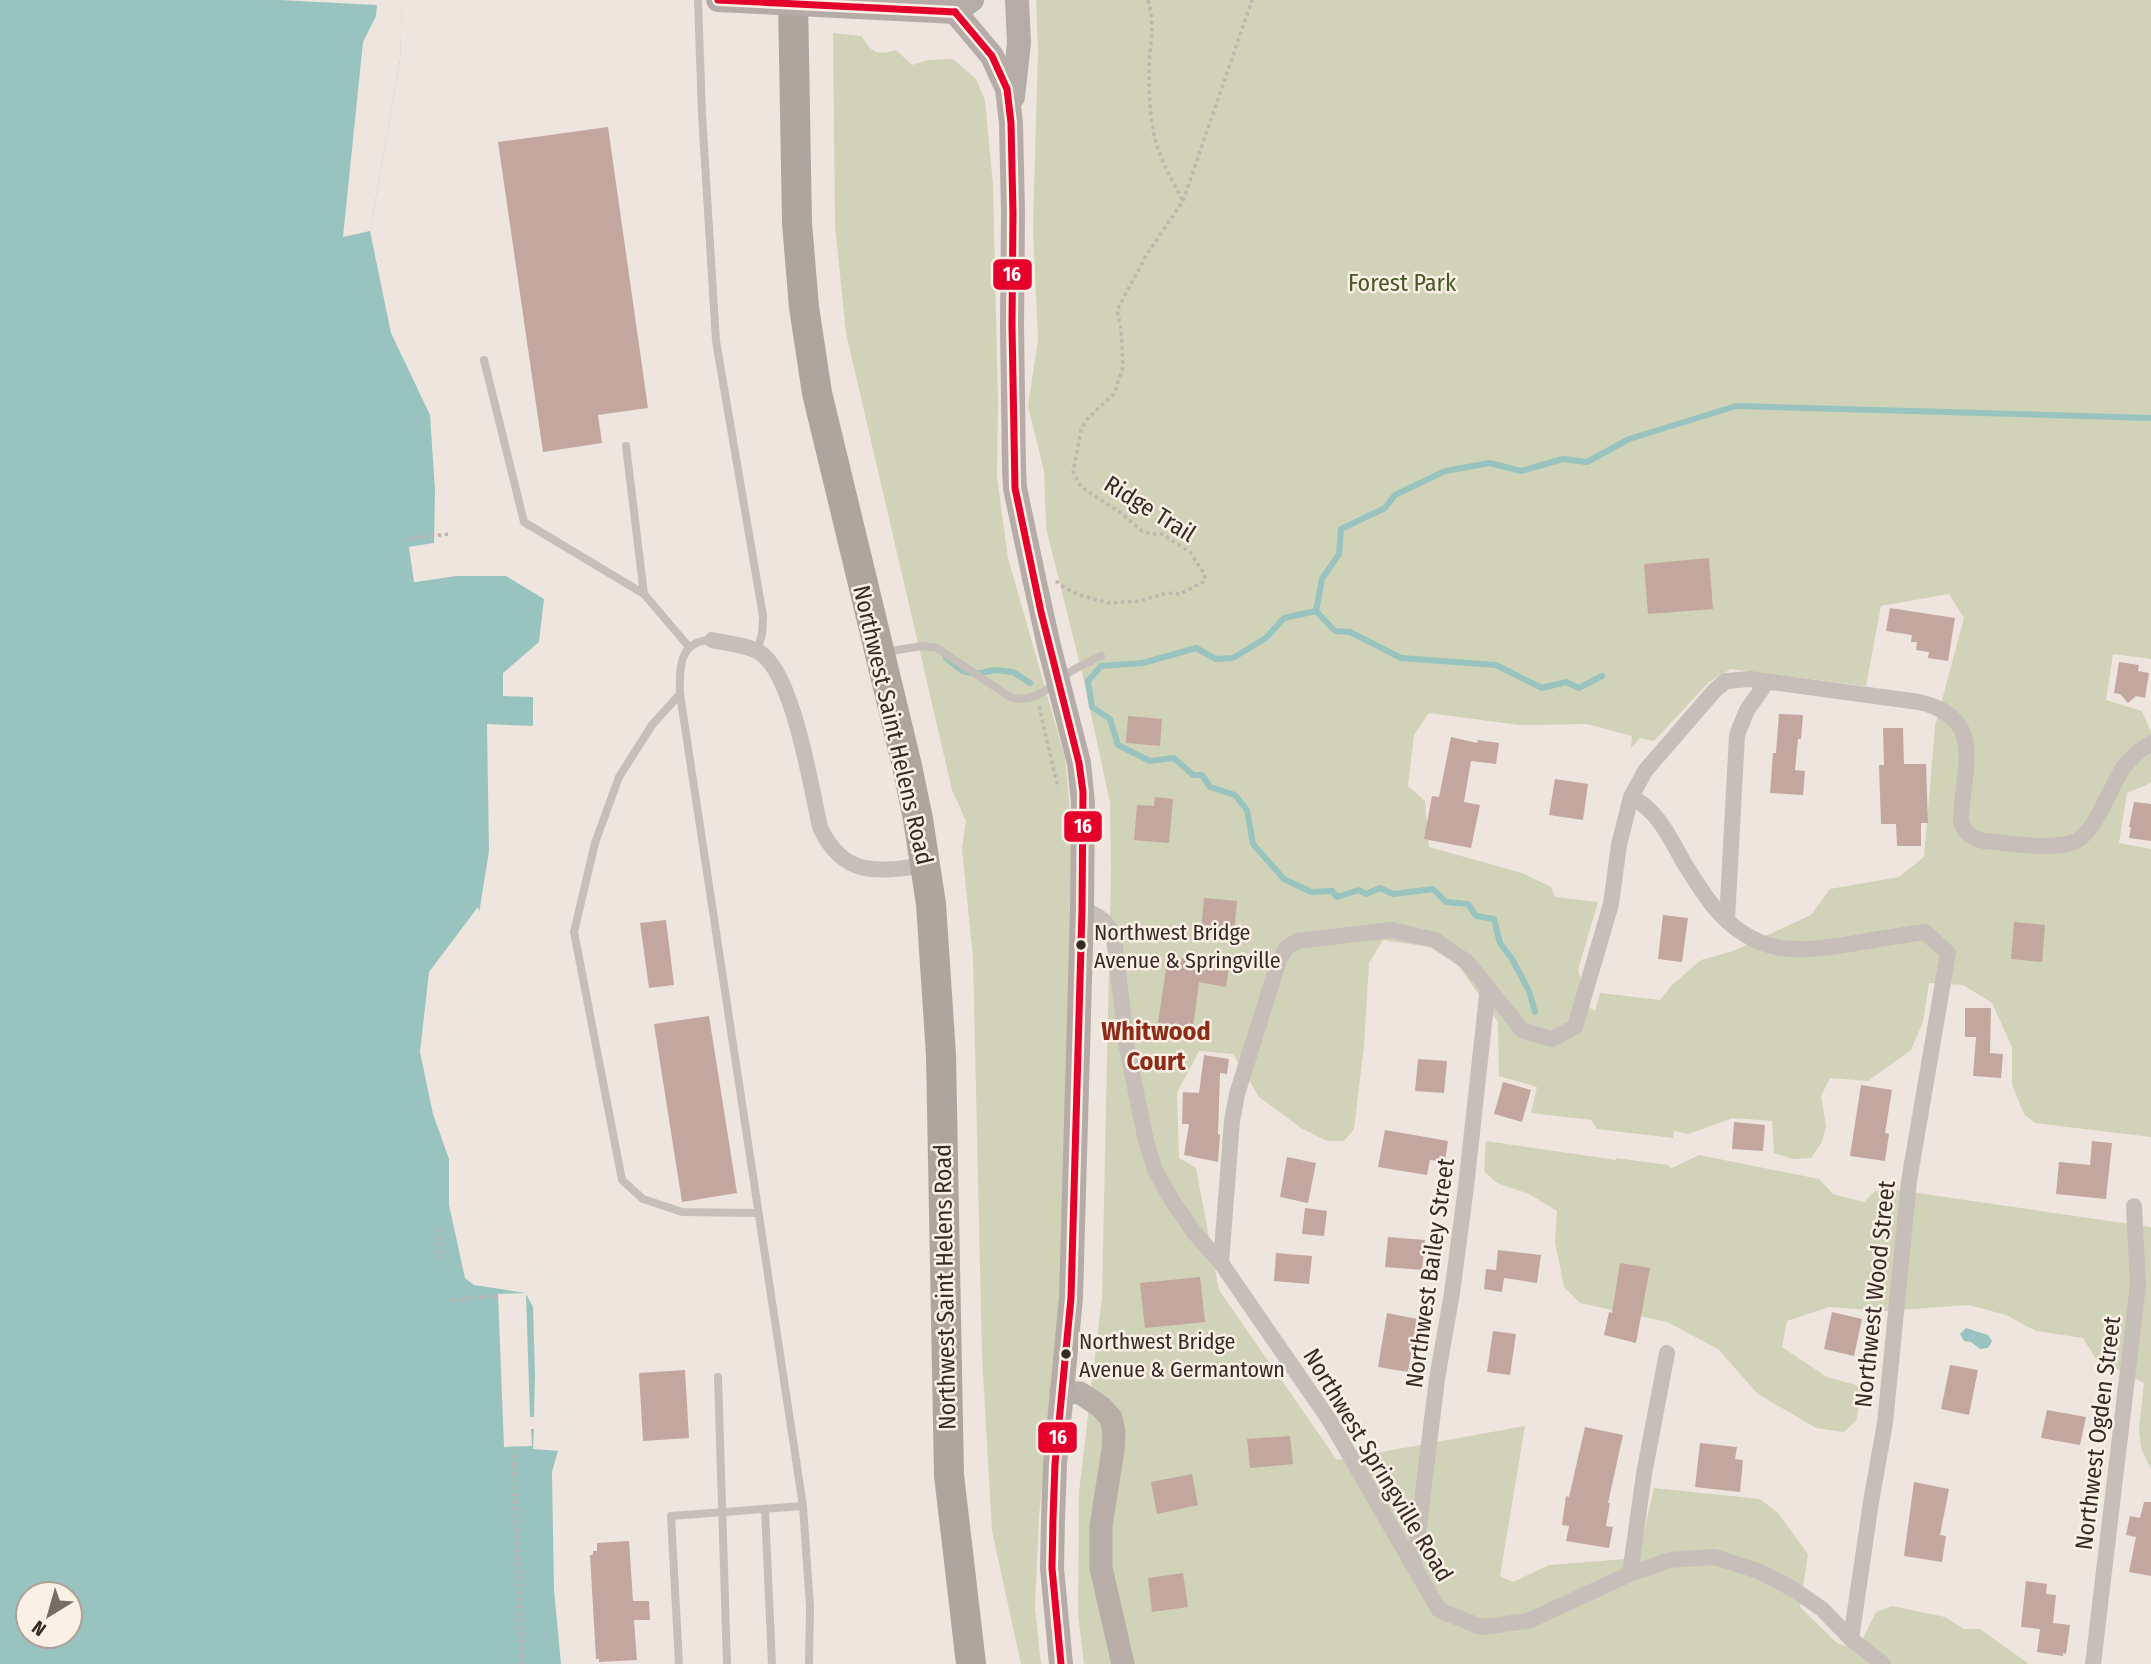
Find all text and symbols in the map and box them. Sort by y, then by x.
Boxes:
line badge: 16 [992,258,1033,291]
text: 16 [1003,263,1021,286]
park label: Forest Park [1348,269,1457,297]
street label: Ridge Trail [1099,470,1201,548]
street label: Northwest Saint Helens Road [847,583,939,867]
line badge: 16 [1063,810,1103,843]
text: 16 [1074,815,1092,838]
place label: Northwest Bridge Avenue & Springville [1094,919,1281,974]
marker: Northwest Bridge Avenue & Springville [1074,938,1088,952]
district label: Whitwood Court [1101,1016,1211,1077]
street label: Northwest Saint Helens Road [929,1144,961,1430]
street label: Northwest Bailey Street [1400,1156,1460,1390]
street label: Northwest Wood Street [1849,1179,1901,1409]
street label: Northwest Ogden Street [2070,1314,2126,1552]
place label: Northwest Bridge Avenue & Germantown [1079,1328,1285,1383]
street label: Northwest Springville Road [1297,1343,1459,1587]
marker: Northwest Bridge Avenue & Germantown [1059,1347,1073,1361]
line badge: 16 [1037,1421,1078,1454]
text: 16 [1049,1426,1067,1449]
north arrow [14,1580,84,1650]
text: N [28,1616,51,1641]

